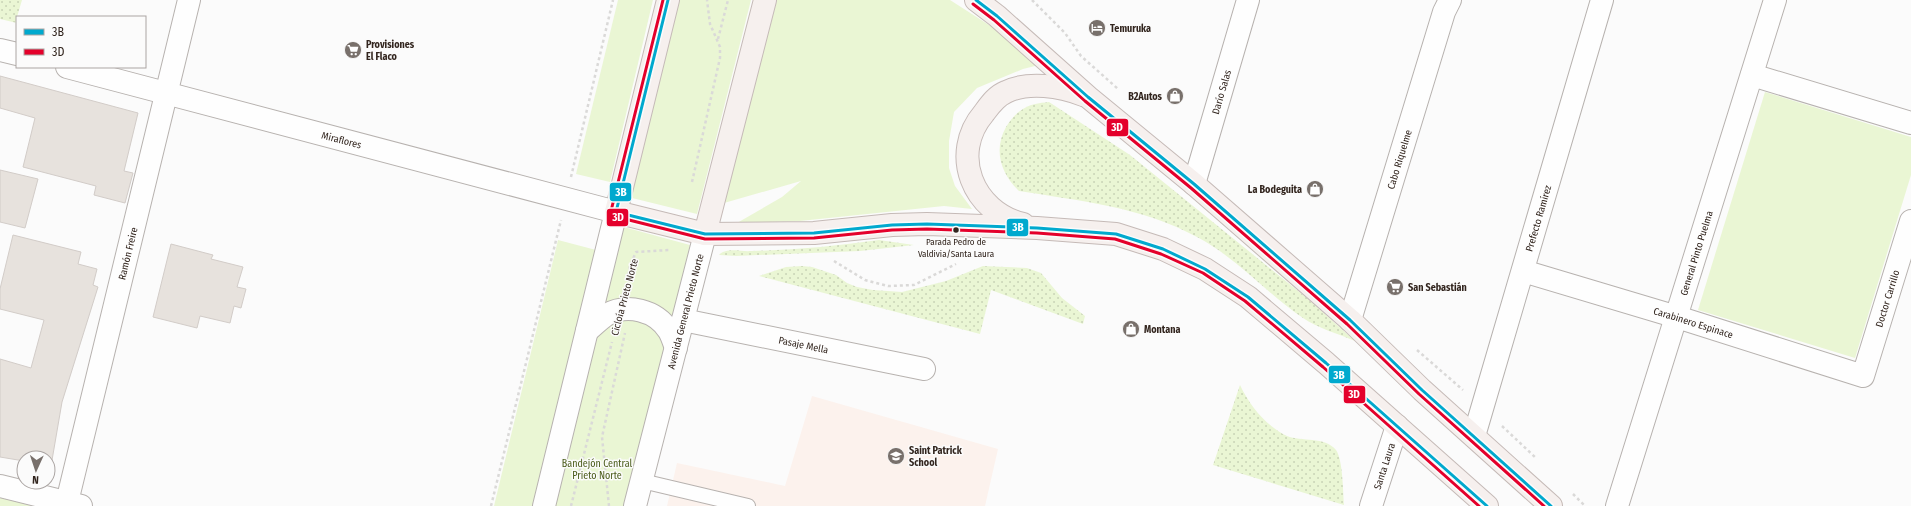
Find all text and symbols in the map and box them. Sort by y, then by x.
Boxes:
legend [16,16,146,68]
hotel icon: Temuruka [1087,18,1107,38]
place label: Temuruka [1110,23,1151,35]
text: 3B [52,25,64,39]
place label: Provisiones El Flaco [366,39,415,63]
supermarket icon: Provisiones El Flaco [343,40,363,60]
text: 3D [52,45,64,59]
street label: Darío Salas [1210,69,1234,116]
shop icon: B2Autos [1165,86,1185,106]
place label: B2Autos [1128,91,1163,103]
line badge: 3D [1106,118,1129,137]
text: 3D [1110,121,1123,134]
street label: Cabo Riquelme [1385,128,1415,191]
street label: Miraflores [320,129,363,152]
shop icon: La Bodeguita [1305,179,1325,199]
line badge: 3B [609,182,632,202]
place label: La Bodeguita [1248,184,1302,196]
street label: Prefecto Ramírez [1523,184,1554,253]
text: 3B [614,186,627,199]
line badge: 3D [606,208,629,227]
street label: General Pinto Puelma [1678,209,1716,297]
text: 3D [611,211,624,224]
line badge: 3B [1006,218,1029,237]
text: 3B [1011,221,1024,234]
marker: Parada Pedro de Valdivia/Santa Laura [951,225,961,235]
street label: Ramón Freire [116,226,141,281]
place label: Parada Pedro de Valdivia/Santa Laura [918,237,995,259]
street label: Avenida General Prieto Norte [665,253,707,371]
street label: Cicloía Prieto Norte [608,257,641,337]
street label: Doctor Carrillo [1873,269,1902,329]
supermarket icon: San Sebastián [1385,277,1405,297]
place label: San Sebastián [1408,281,1467,294]
street label: Carabinero Espinace [1652,305,1735,341]
shop icon: Montana [1121,319,1141,339]
place label: Montana [1144,324,1180,336]
street label: Pasaje Mella [777,335,829,356]
line badge: 3B [1328,365,1351,384]
text: 3B [1332,369,1345,382]
line badge: 3D [1343,385,1366,404]
text: 3D [1347,388,1360,401]
street label: Santa Laura [1372,441,1398,491]
place label: Saint Patrick School [909,445,963,469]
school or university icon: Saint Patrick School [886,446,906,466]
north arrow [16,450,56,490]
park label: Bandejón Central Prieto Norte [562,458,633,482]
text: N [32,473,39,486]

